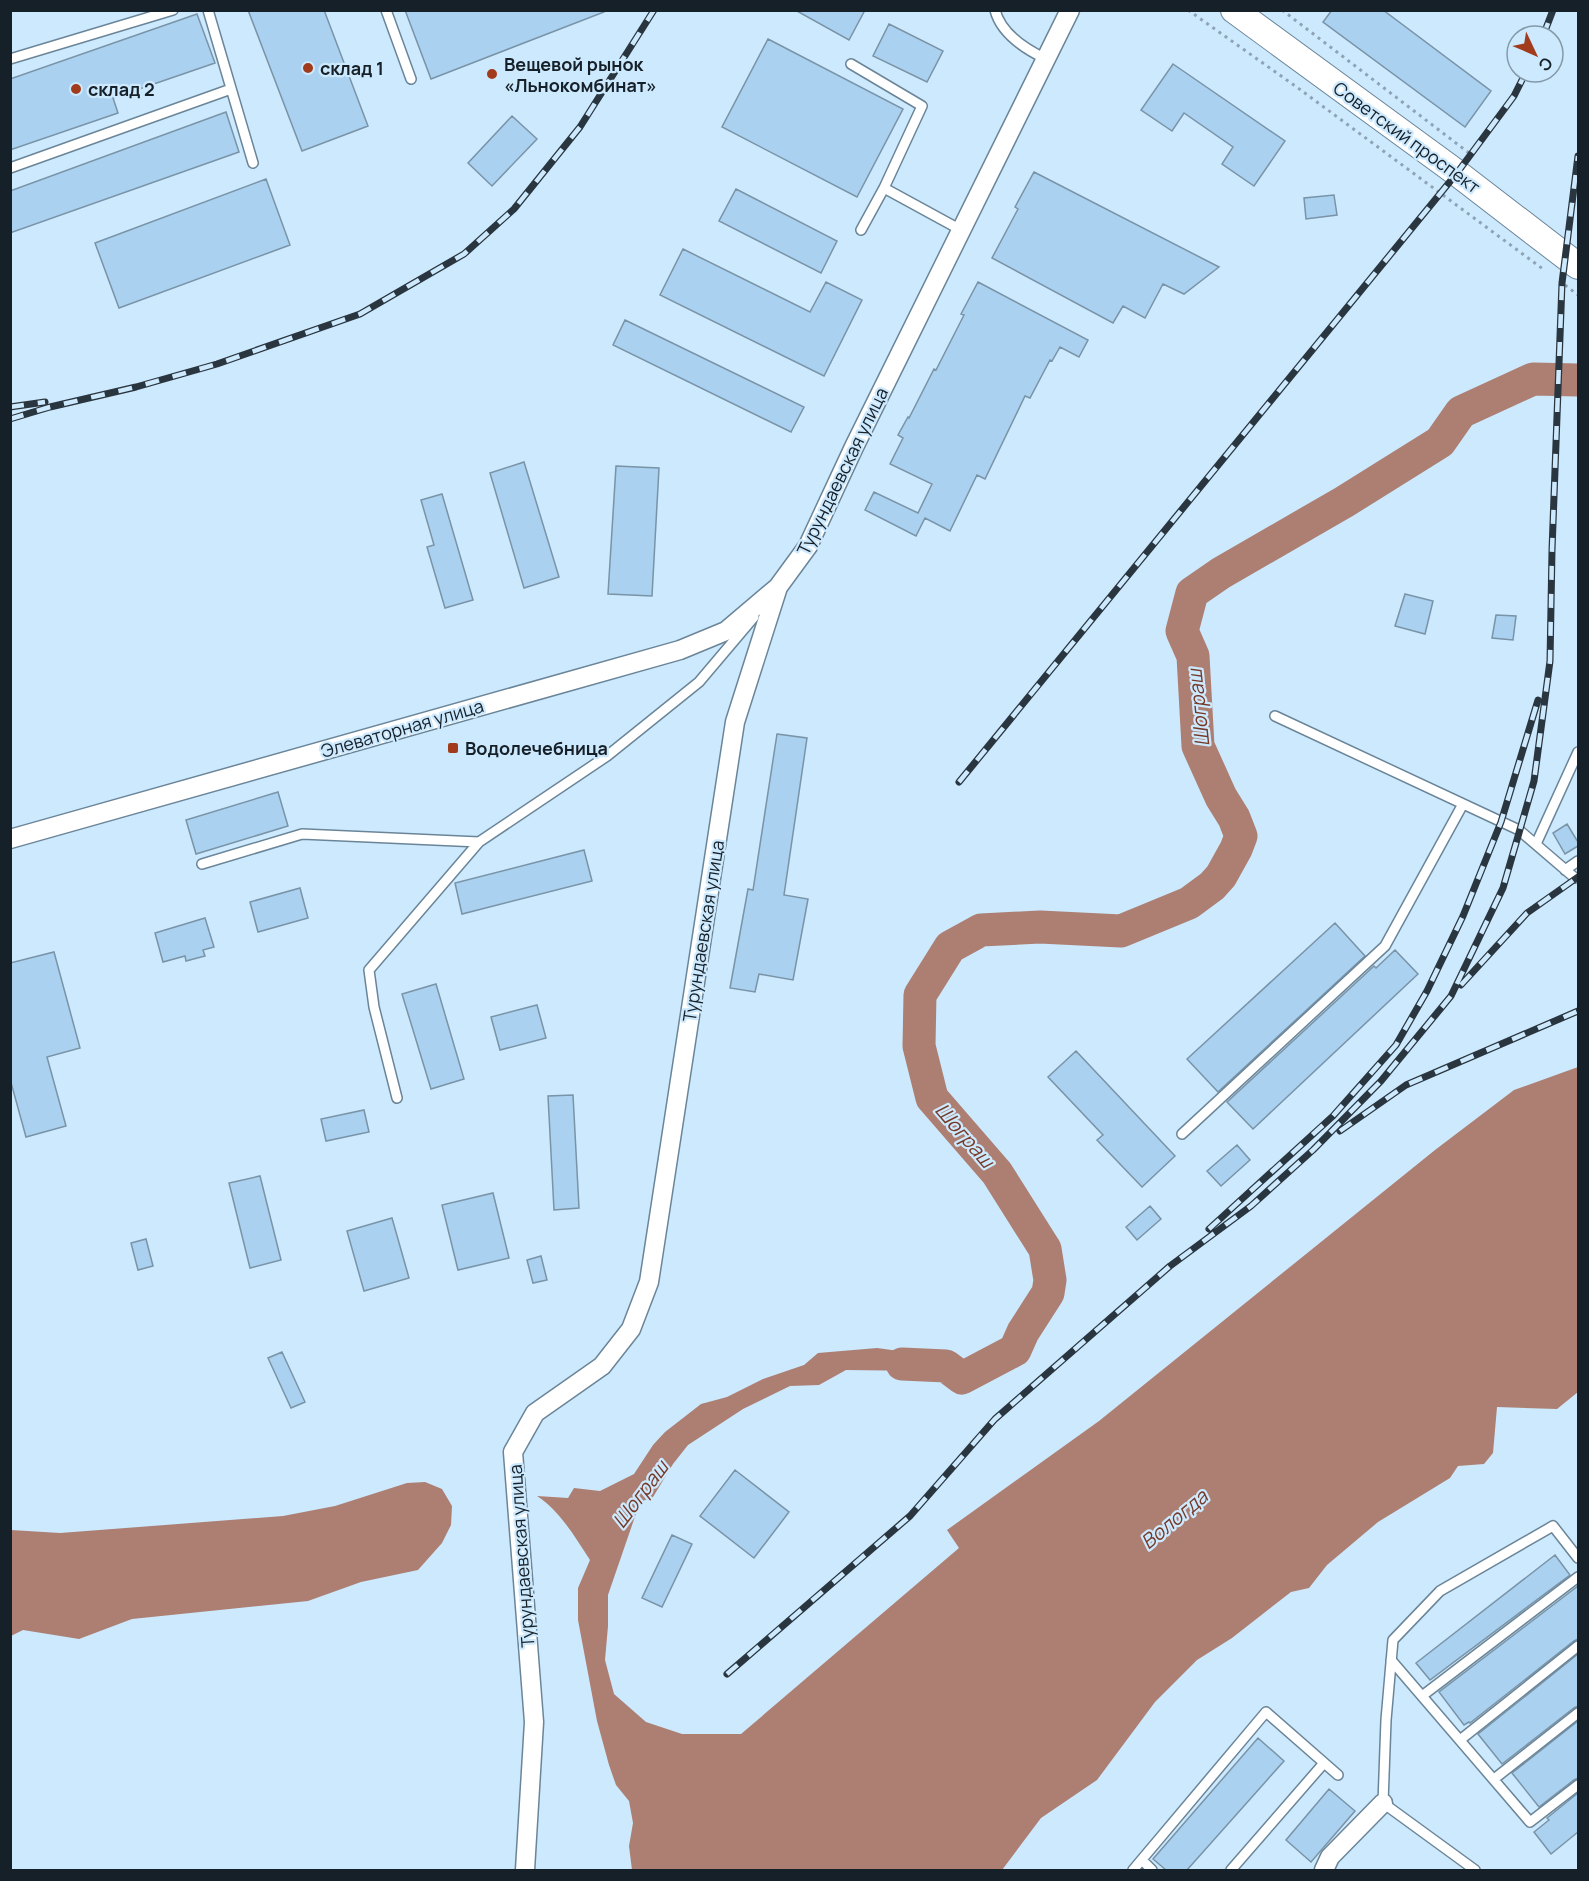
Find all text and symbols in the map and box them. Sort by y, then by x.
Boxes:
north arrow [1505,24,1565,84]
place label: Вещевой рынок «Льнокомбинат» [504,52,657,97]
text: С [1534,53,1558,76]
place label: склад 1 [320,56,384,80]
marker: склад 1 [301,61,315,75]
marker: Вещевой рынок «Льнокомбинат» [485,67,499,81]
street label: Советский проспект [1329,76,1485,198]
place label: склад 2 [88,77,155,101]
marker: склад 2 [69,82,83,96]
street label: Турундаевская улица [791,383,893,559]
water label: Шограш [1180,666,1215,748]
street label: Элеваторная улица [318,693,486,763]
place label: Водолечебница [465,736,608,760]
marker: Водолечебница [446,741,460,755]
street label: Турундаевская улица [677,838,729,1024]
water label: Шограш [929,1097,1002,1174]
water label: Шограш [606,1454,675,1533]
street label: Турундаевская улица [503,1464,539,1648]
water label: Вологда [1135,1483,1214,1555]

